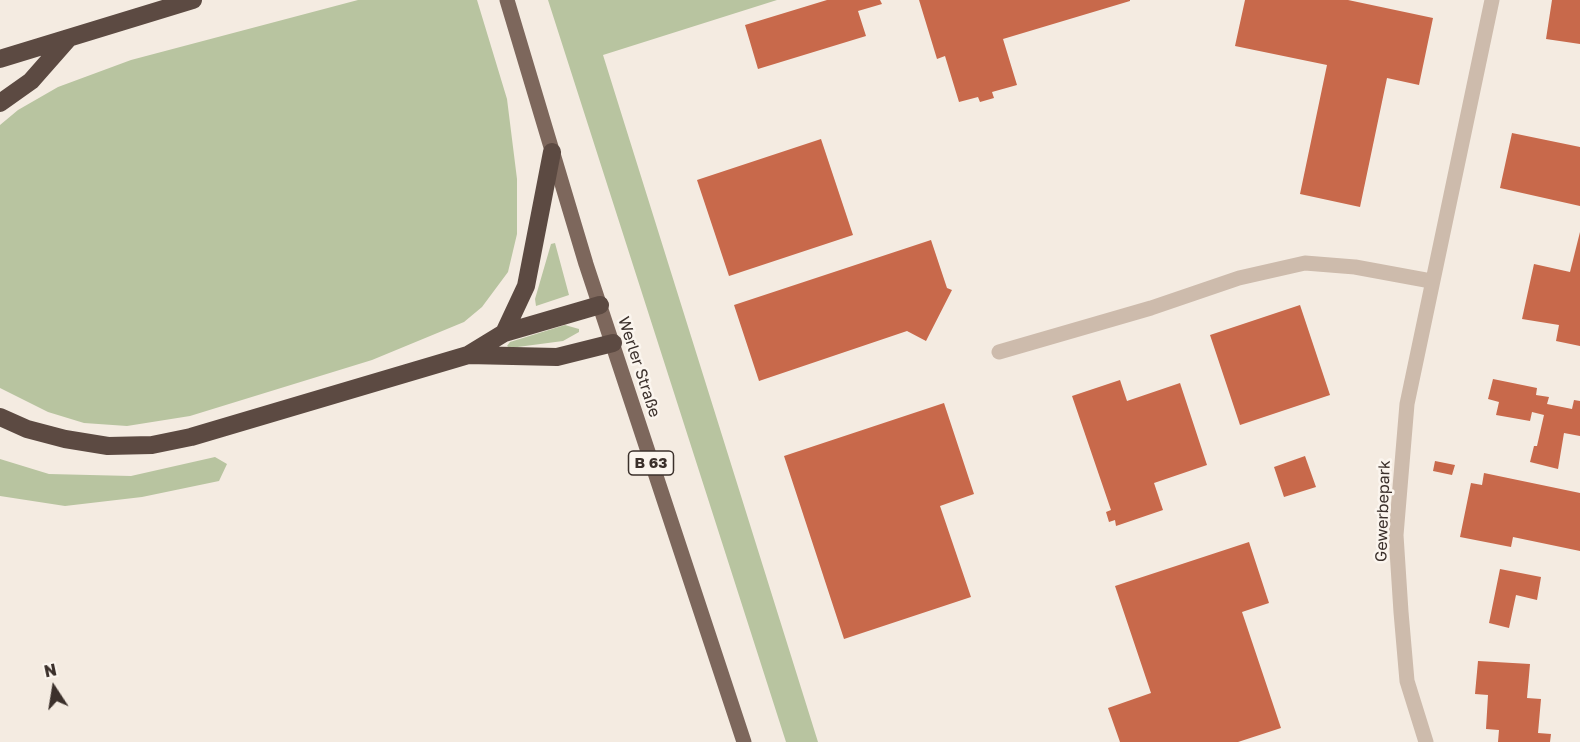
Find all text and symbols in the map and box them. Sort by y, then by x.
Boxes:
street label: Werler Straße [614,314,664,420]
road number: B 63 [628,451,674,475]
street label: Gewerbepark [1372,460,1394,562]
north arrow [24,658,84,718]
text: N [42,659,58,681]

